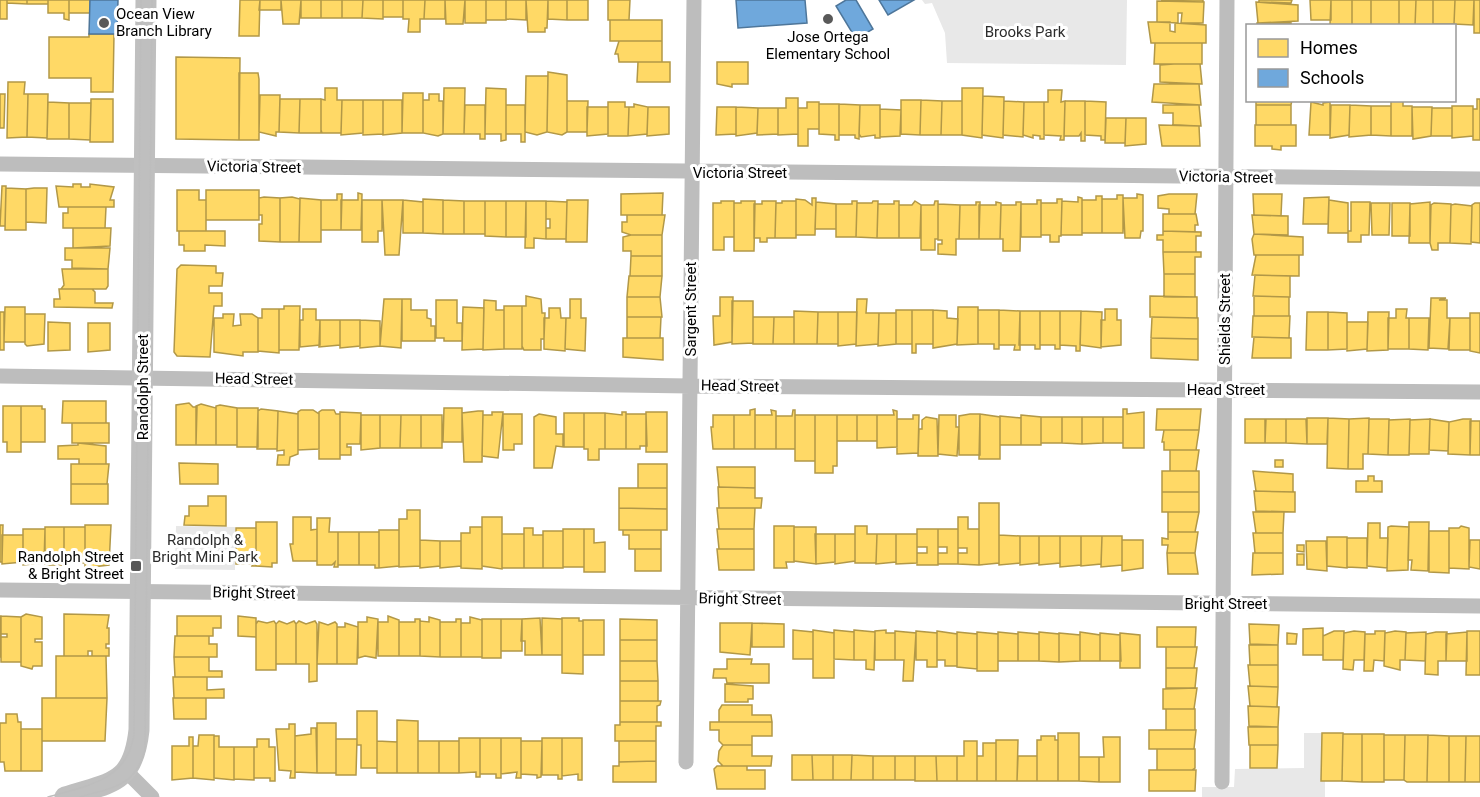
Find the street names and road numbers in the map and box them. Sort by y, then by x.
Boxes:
street label: Victoria Street [207,157,302,177]
street label: Victoria Street [693,164,787,182]
street label: Victoria Street [1179,167,1274,187]
street label: Sargent Street [682,261,700,356]
street label: Shields Street [1216,273,1234,365]
street label: Randolph Street [134,334,152,440]
street label: Head Street [215,369,294,389]
street label: Head Street [701,376,780,396]
street label: Head Street [1187,381,1265,399]
street label: Bright Street [212,583,296,603]
street label: Bright Street [698,589,782,609]
street label: Bright Street [1185,595,1268,613]

